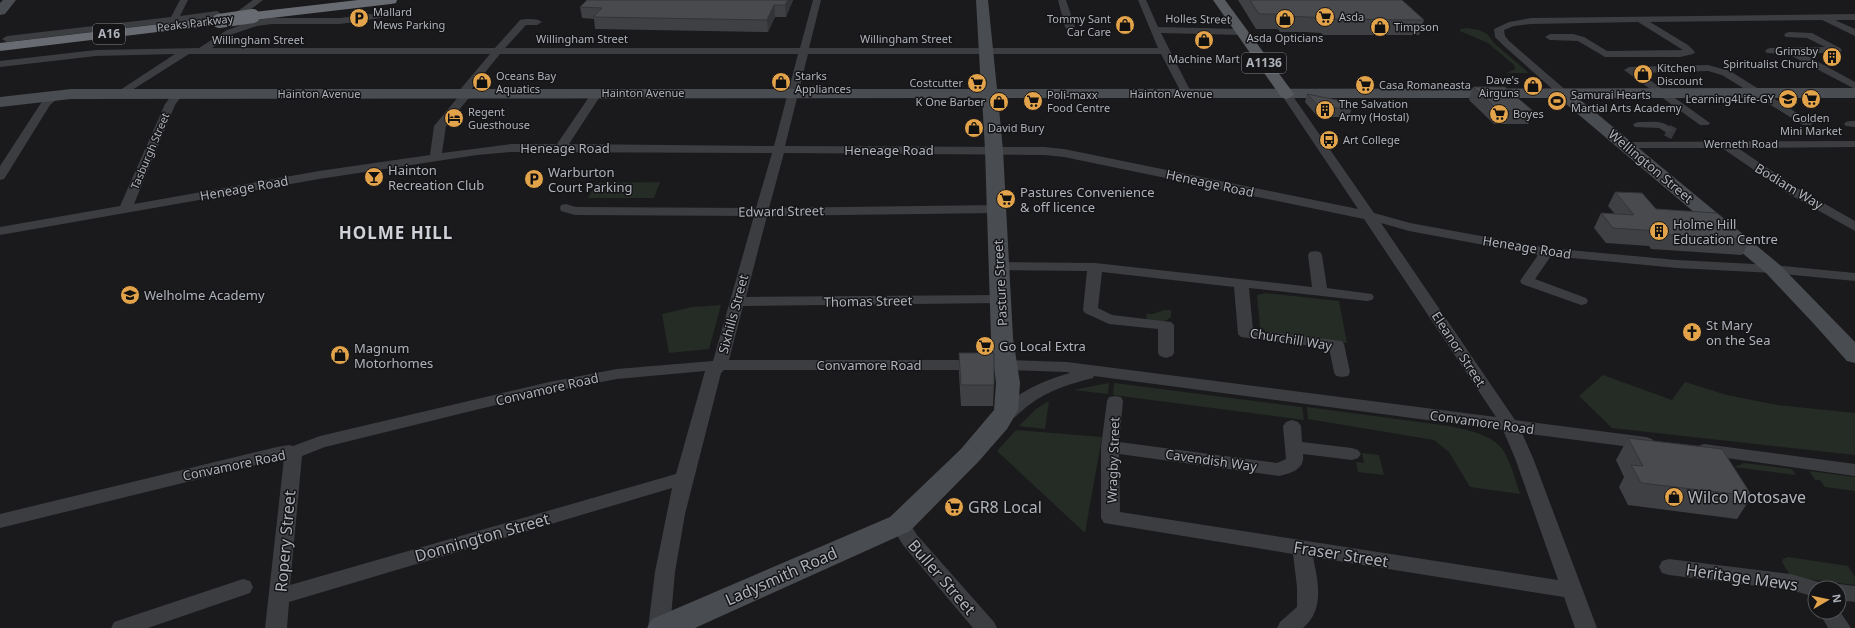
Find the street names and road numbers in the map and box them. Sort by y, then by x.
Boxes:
street label: Peaks Parkway [156,10,234,35]
street label: Holles Street [1165,10,1231,27]
road number: A16 [93,24,125,44]
street label: Willingham Street [536,31,628,46]
street label: Willingham Street [860,31,952,46]
street label: Willingham Street [212,32,304,47]
road number: A1136 [1242,53,1286,73]
street label: Hainton Avenue [602,85,684,100]
street label: Hainton Avenue [278,86,360,101]
street label: Hainton Avenue [1130,86,1212,101]
street label: Tasburgh Street [127,110,172,191]
street label: Wellington Street [1605,125,1697,207]
street label: Werneth Road [1704,136,1778,151]
street label: Heneage Road [520,139,610,157]
street label: Heneage Road [844,141,934,159]
street label: Bodiam Way [1752,159,1827,214]
street label: Heneage Road [1164,165,1256,201]
street label: Heneage Road [198,171,290,205]
street label: Edward Street [738,201,824,221]
street label: Heneage Road [1481,231,1573,263]
street label: Pasture Street [989,239,1011,327]
street label: Sixhills Street [714,272,752,356]
street label: Thomas Street [824,291,913,311]
street label: Eleanor Street [1428,308,1490,390]
street label: Churchill Way [1249,324,1334,354]
street label: Convamore Road [816,356,922,374]
street label: Convamore Road [494,368,600,410]
street label: Convamore Road [1429,406,1535,438]
street label: Wragby Street [1102,416,1124,503]
street label: Convamore Road [181,445,287,485]
street label: Cavendish Way [1164,445,1258,475]
street label: Ropery Street [270,489,300,593]
street label: Donnington Street [412,507,552,567]
street label: Buller Street [903,535,981,619]
street label: Fraser Street [1292,536,1390,572]
street label: Ladysmith Road [722,541,840,611]
street label: Heritage Mews [1685,558,1799,596]

